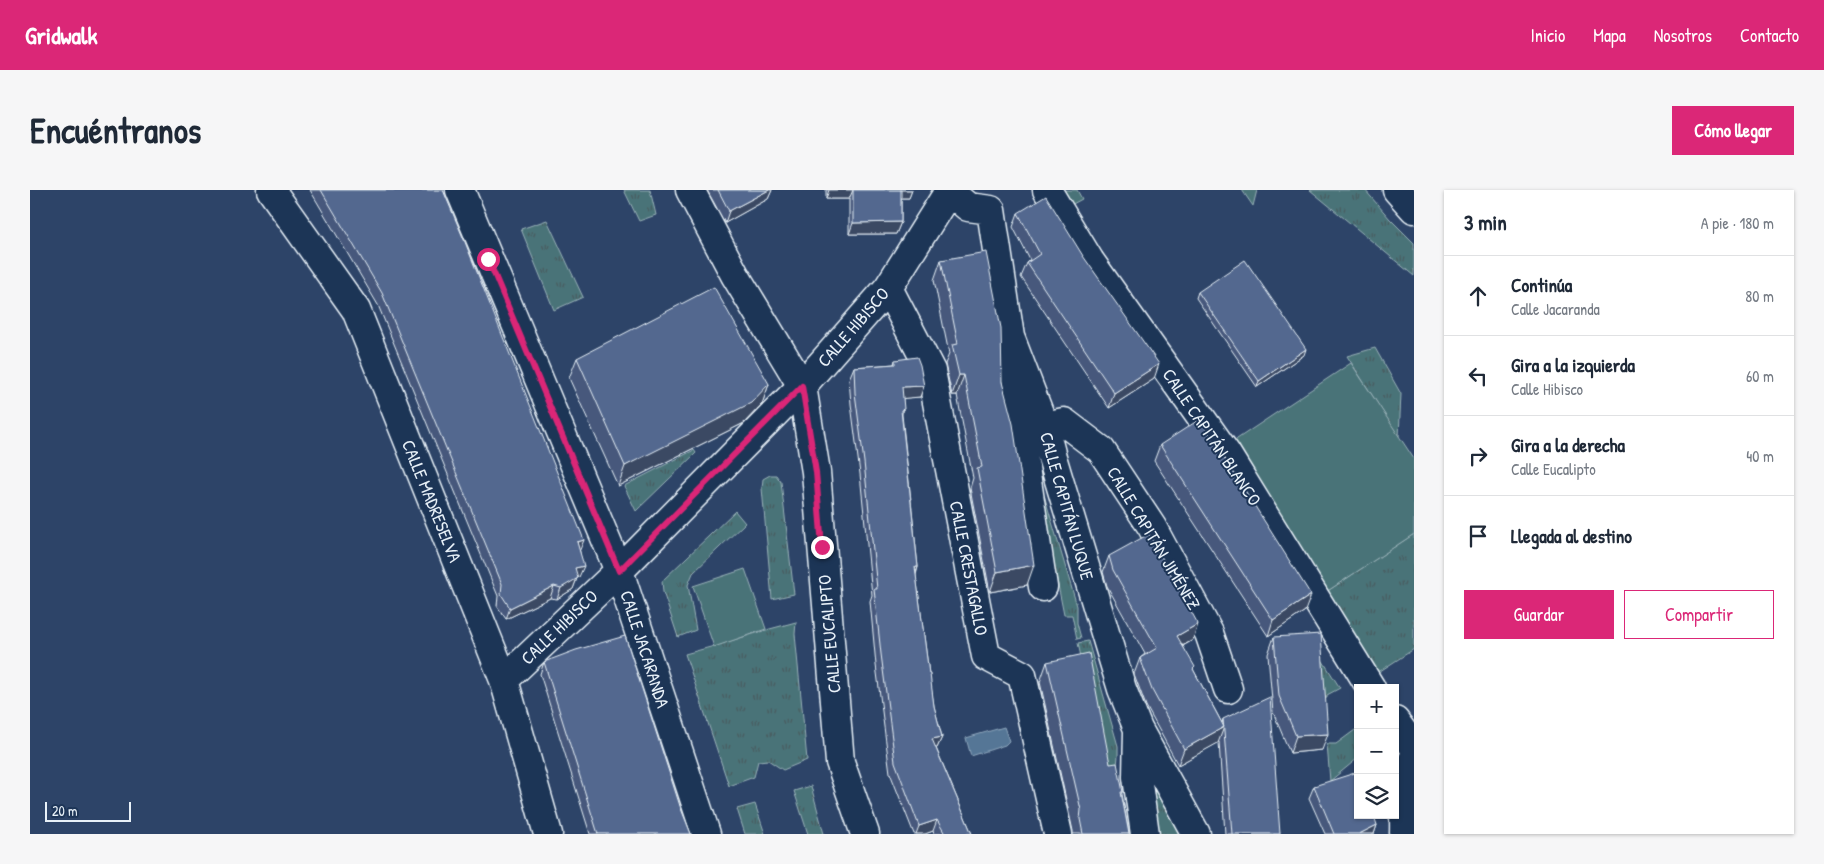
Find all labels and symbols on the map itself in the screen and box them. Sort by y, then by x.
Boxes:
route start [477,248,500,271]
street label: CALLE HIBISCO [811,282,895,372]
street label: CALLE CAPITÁN BLANCO [1157,363,1267,511]
street label: CALLE CAPITÁN LUQUE [1034,429,1100,583]
street label: CALLE MADRESELVA [396,436,468,566]
street label: CALLE CAPITÁN JIMÉNEZ [1101,462,1207,614]
street label: CALLE CRESTAGALLO [944,499,994,637]
route end [811,536,834,559]
street label: CALLE EUCALIPTO [811,574,847,694]
street label: CALLE HIBISCO [515,584,603,670]
street label: CALLE JACARANDA [614,587,676,711]
scale bar [45,799,131,822]

